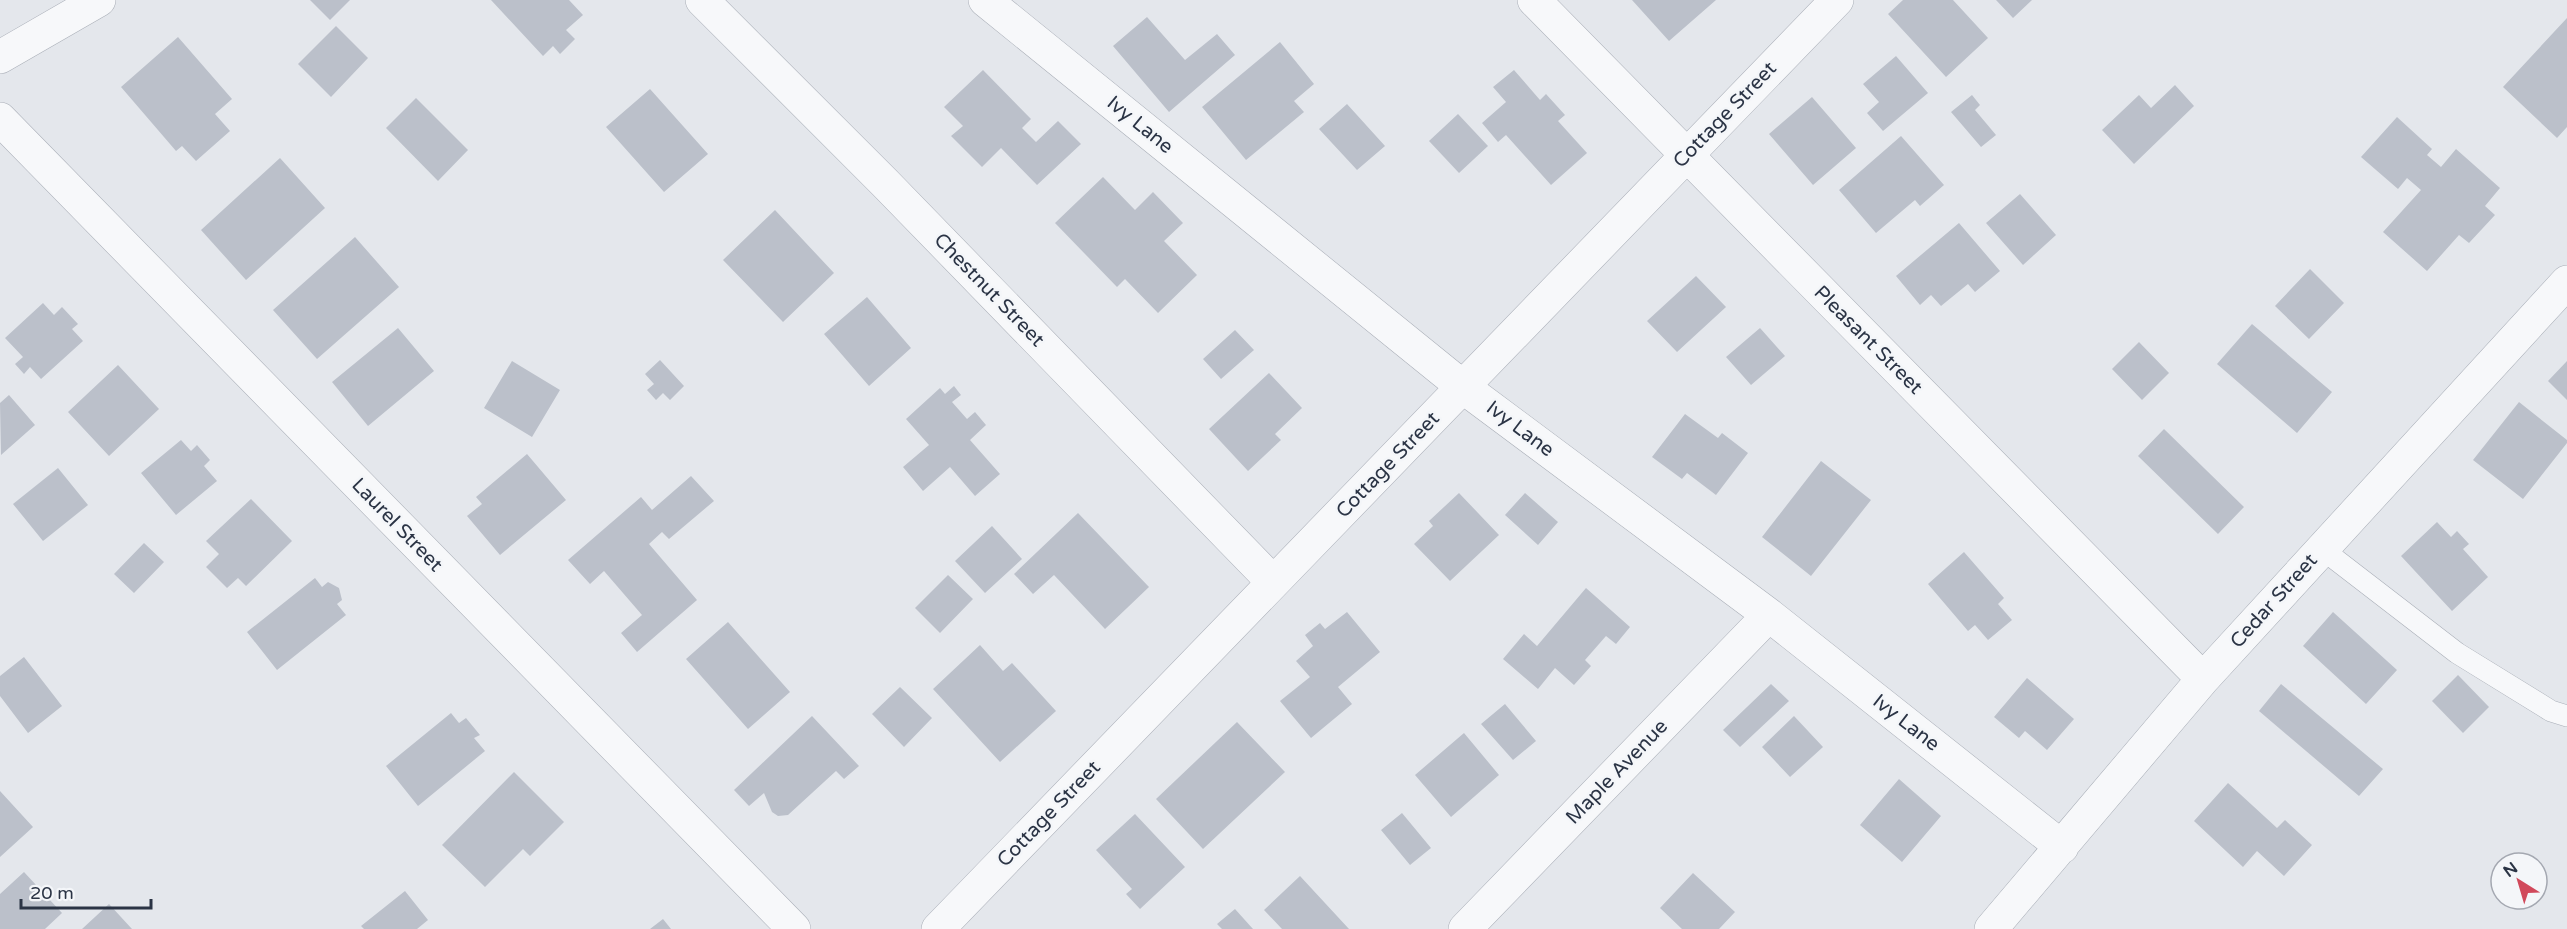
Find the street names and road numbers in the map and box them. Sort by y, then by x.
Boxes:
street label: Cottage Street [1668,57,1782,173]
street label: Ivy Lane [1102,91,1178,159]
street label: Chestnut Street [929,228,1050,352]
street label: Pleasant Street [1809,281,1928,400]
street label: Ivy Lane [1482,396,1558,462]
street label: Cottage Street [1331,407,1445,523]
street label: Laurel Street [346,473,448,577]
street label: Cedar Street [2225,549,2323,653]
street label: Ivy Lane [1868,689,1944,757]
street label: Maple Avenue [1561,715,1673,829]
street label: Cottage Street [992,756,1106,872]

